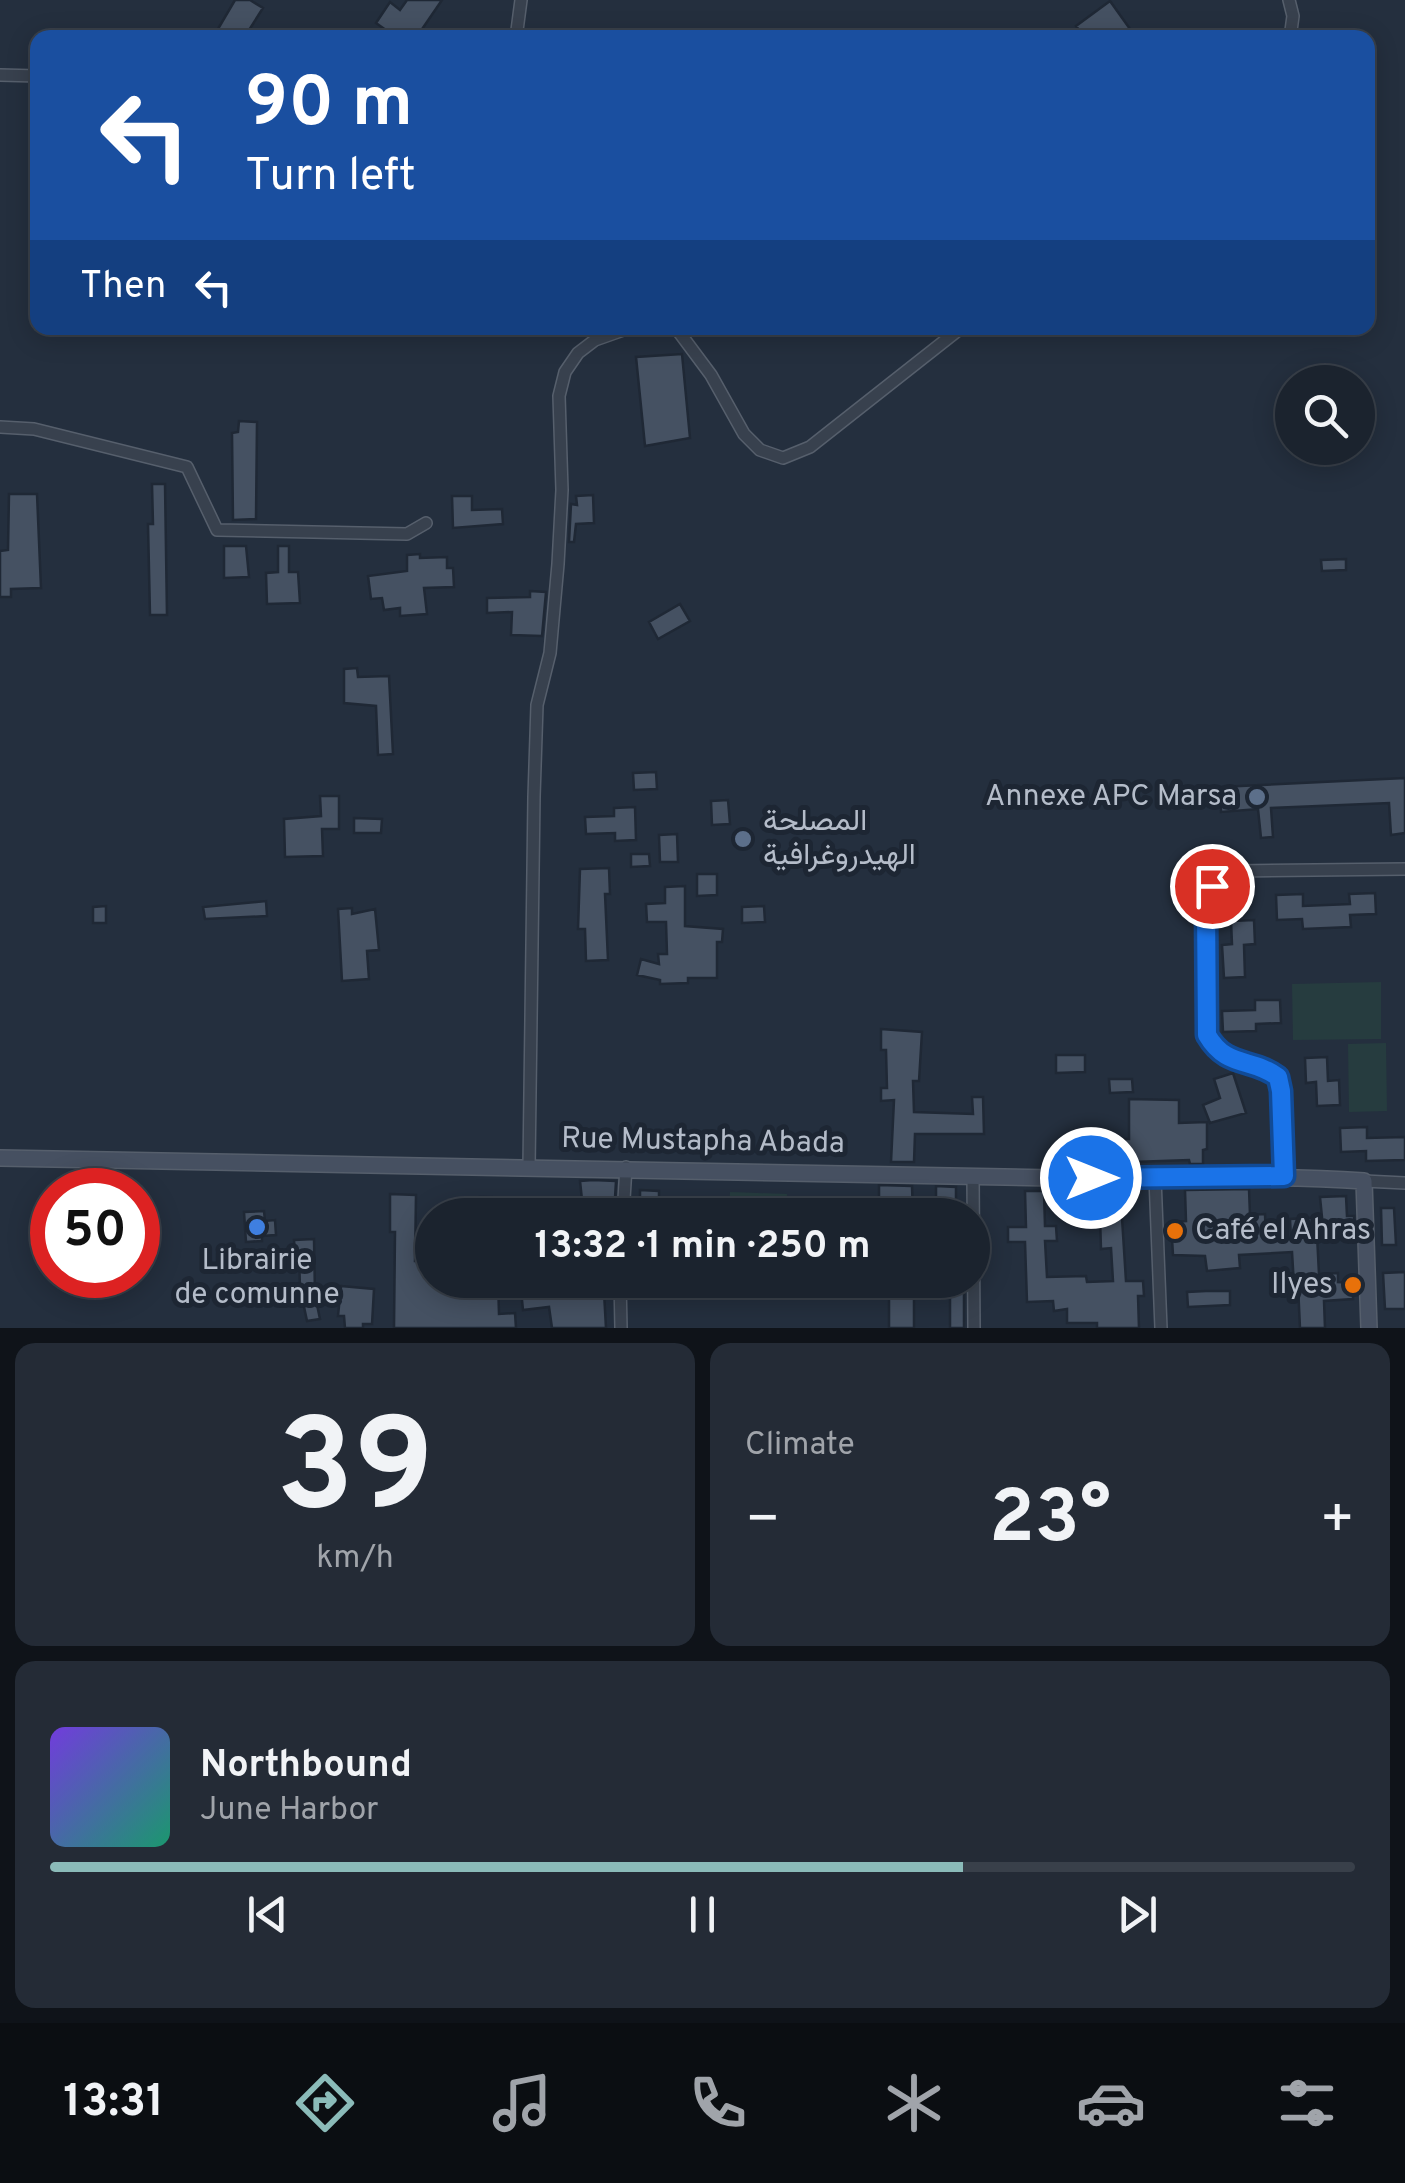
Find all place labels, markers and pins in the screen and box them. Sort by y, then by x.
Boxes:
place label: Annexe APC Marsa [985,779,1237,816]
marker: Annexe APC Marsa [1246,786,1268,808]
place label: المصلحة الهيدروغرافية [763,804,916,875]
marker: المصلحة الهيدروغرافية [732,828,754,850]
pin [1170,844,1255,929]
place label: Café el Ahras [1195,1213,1371,1250]
marker: Librairie de comunne [246,1216,268,1238]
marker: Café el Ahras [1164,1220,1186,1242]
place label: Librairie de comunne [174,1243,340,1314]
place label: Ilyes [1271,1267,1333,1304]
marker: Ilyes [1342,1274,1364,1296]

